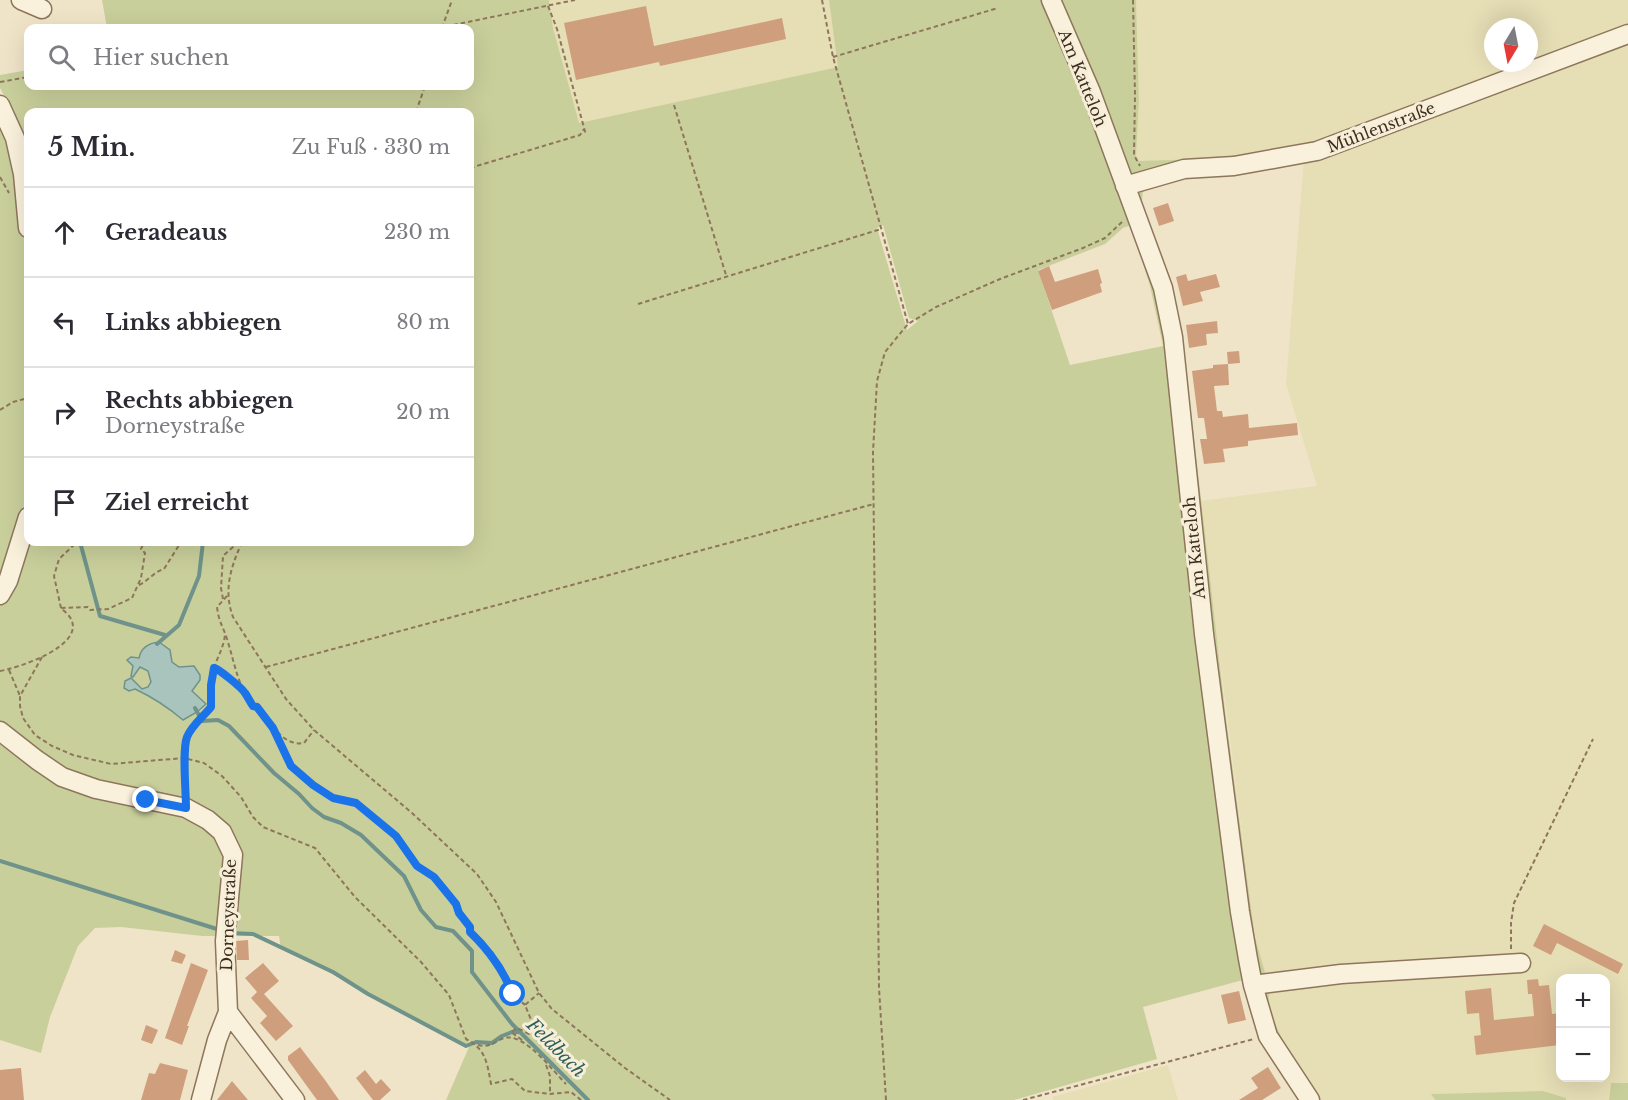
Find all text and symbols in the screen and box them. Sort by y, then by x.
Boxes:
north arrow [1484,18,1538,72]
search box [24,24,474,90]
street label: Am Katteloh [1054,25,1112,130]
icon: search [45,41,78,74]
text: Hier suchen [93,44,229,71]
street label: Mühlenstraße [1324,97,1438,157]
text: 5 Min. [48,131,135,163]
text: Zu Fuß · 330 m [292,135,450,159]
icon: ahead [48,216,81,249]
text: Geradeaus [105,219,227,246]
text: 230 m [384,220,450,244]
icon: left [48,306,81,339]
text: Links abbiegen [105,309,282,336]
text: 80 m [396,310,450,334]
text: Rechts abbiegen [105,387,294,414]
icon: right [48,396,81,429]
text: 20 m [396,400,450,424]
text: Dorneystraße [105,414,245,438]
icon: arrive [48,486,81,519]
text: Ziel erreicht [105,489,249,516]
street label: Am Katteloh [1179,496,1209,601]
route end [132,786,158,812]
street label: Dorneystraße [216,859,240,971]
map controls [1556,974,1610,1082]
button: + [1556,974,1610,1028]
route start [499,980,525,1006]
water label: Feldbach [521,1013,590,1082]
button: − [1556,1028,1610,1082]

